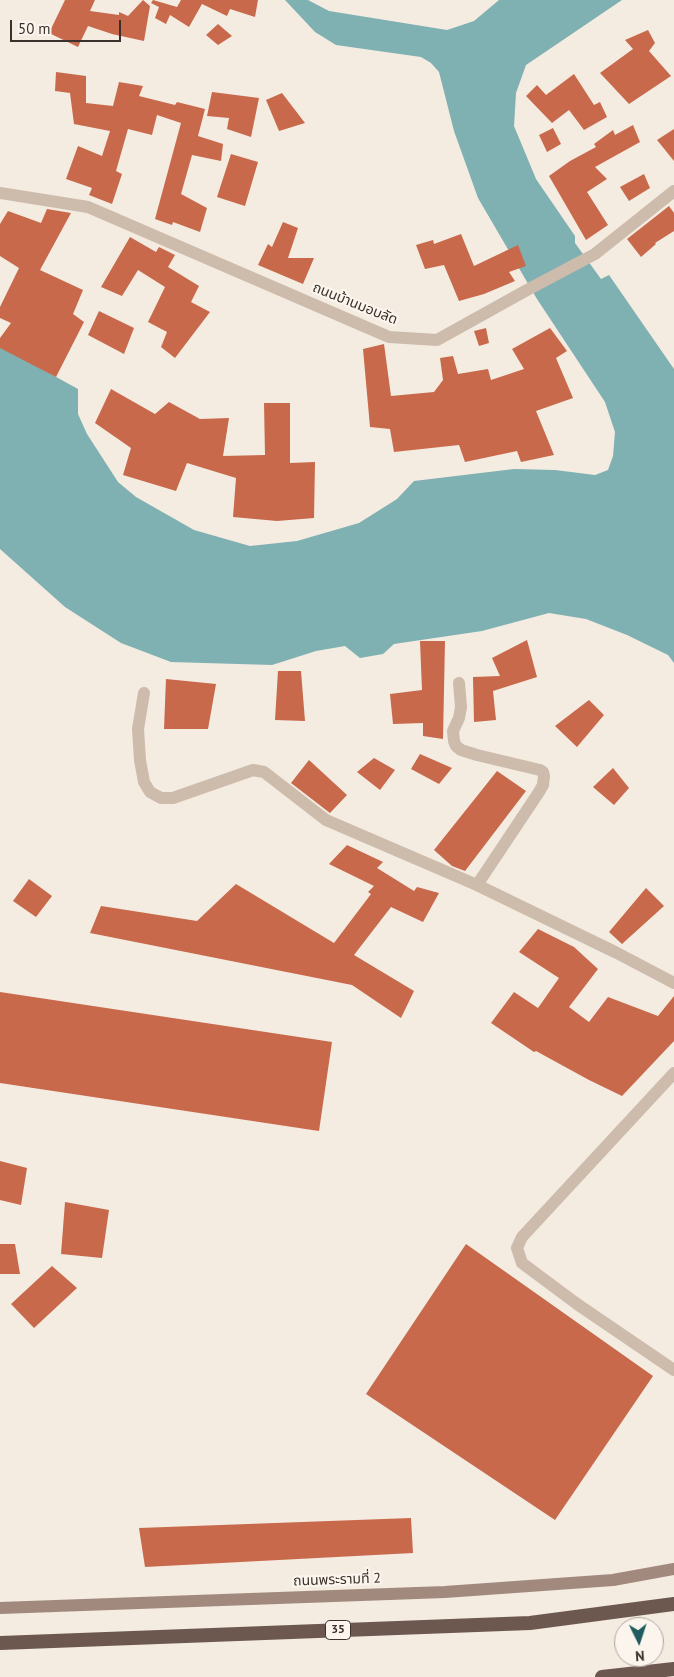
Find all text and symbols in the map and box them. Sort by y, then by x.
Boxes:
scale bar [12,10,124,42]
text: 50 m [18,19,51,38]
street label: ถนนบ้านมอบลัด [310,279,400,329]
street label: ถนนพระรามที่ 2 [293,1570,381,1590]
north arrow [614,1617,664,1667]
road number: 35 [326,1620,350,1640]
text: N [635,1647,645,1665]

